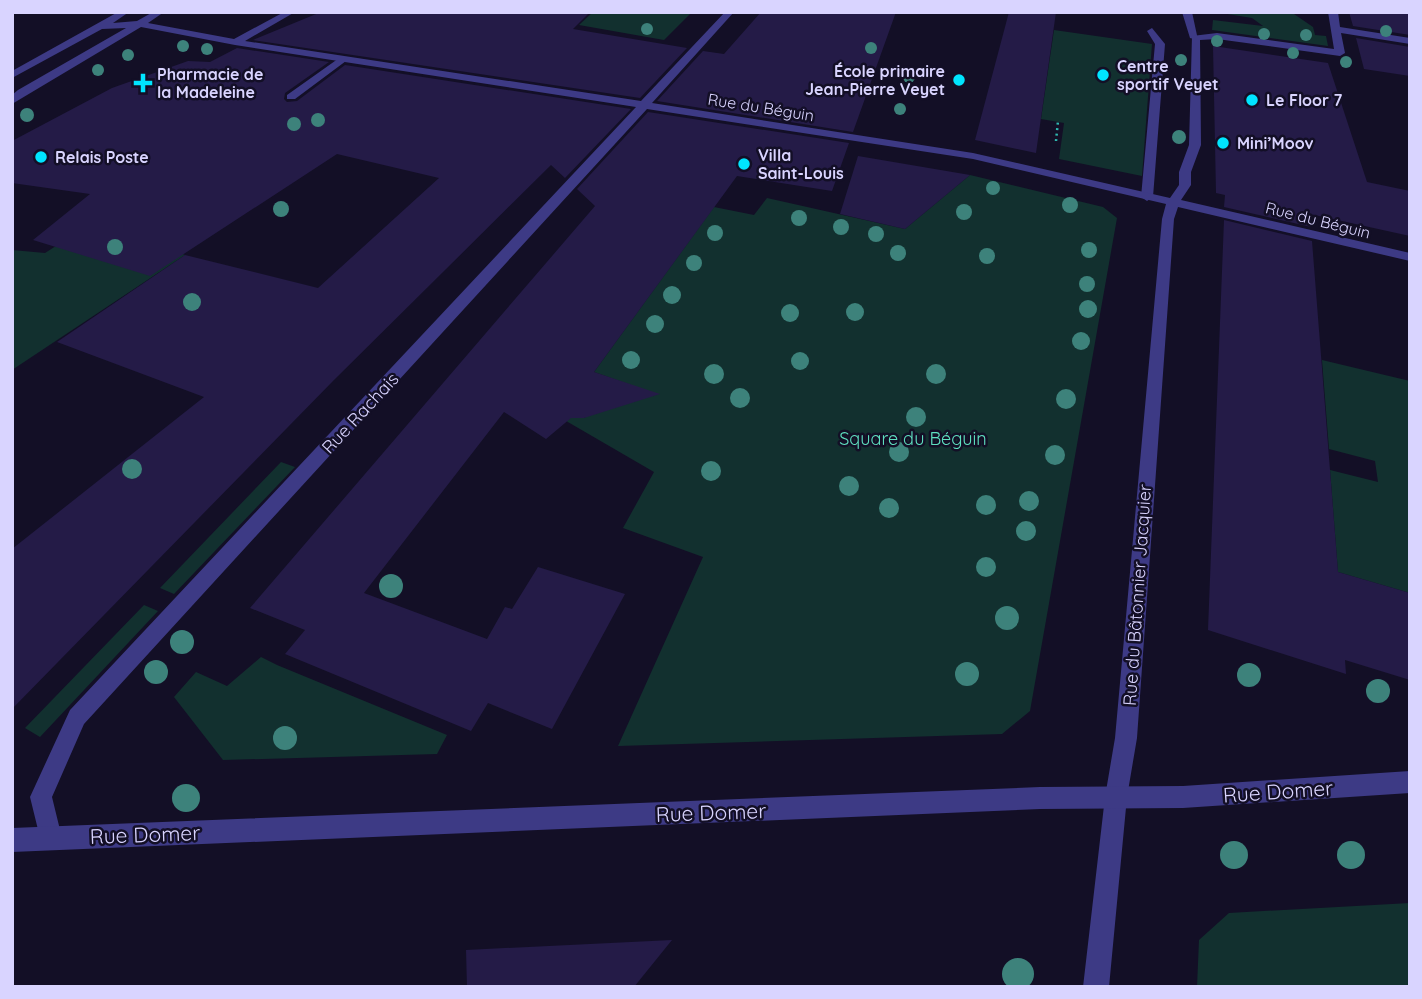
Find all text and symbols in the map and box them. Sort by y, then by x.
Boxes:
place label: Centre sportif Veyet [1117,56,1219,94]
place label: École primaire Jean-Pierre Veyet [805,61,945,99]
place label: Pharmacie de la Madeleine [157,64,263,102]
marker: Centre sportif Veyet [1095,67,1111,83]
marker: École primaire Jean-Pierre Veyet [951,72,967,88]
marker: Pharmacie de la Madeleine [135,75,151,91]
street label: Rue du Béguin [706,89,816,125]
place label: Le Floor 7 [1266,90,1342,110]
marker: Le Floor 7 [1244,92,1260,108]
place label: Mini’Moov [1237,133,1314,153]
marker: Mini’Moov [1215,135,1231,151]
place label: Villa Saint-Louis [758,145,844,183]
place label: Relais Poste [55,147,149,167]
marker: Relais Poste [33,149,49,165]
marker: Villa Saint-Louis [736,156,752,172]
street label: Rue du Béguin [1263,197,1373,243]
street label: Rue Rachais [316,367,404,459]
park label: Square du Béguin [839,427,987,450]
street label: Rue du Bâtonnier Jacquier [1118,483,1156,707]
street label: Rue Domer [1222,774,1334,808]
street label: Rue Domer [655,797,767,827]
street label: Rue Domer [89,819,201,849]

